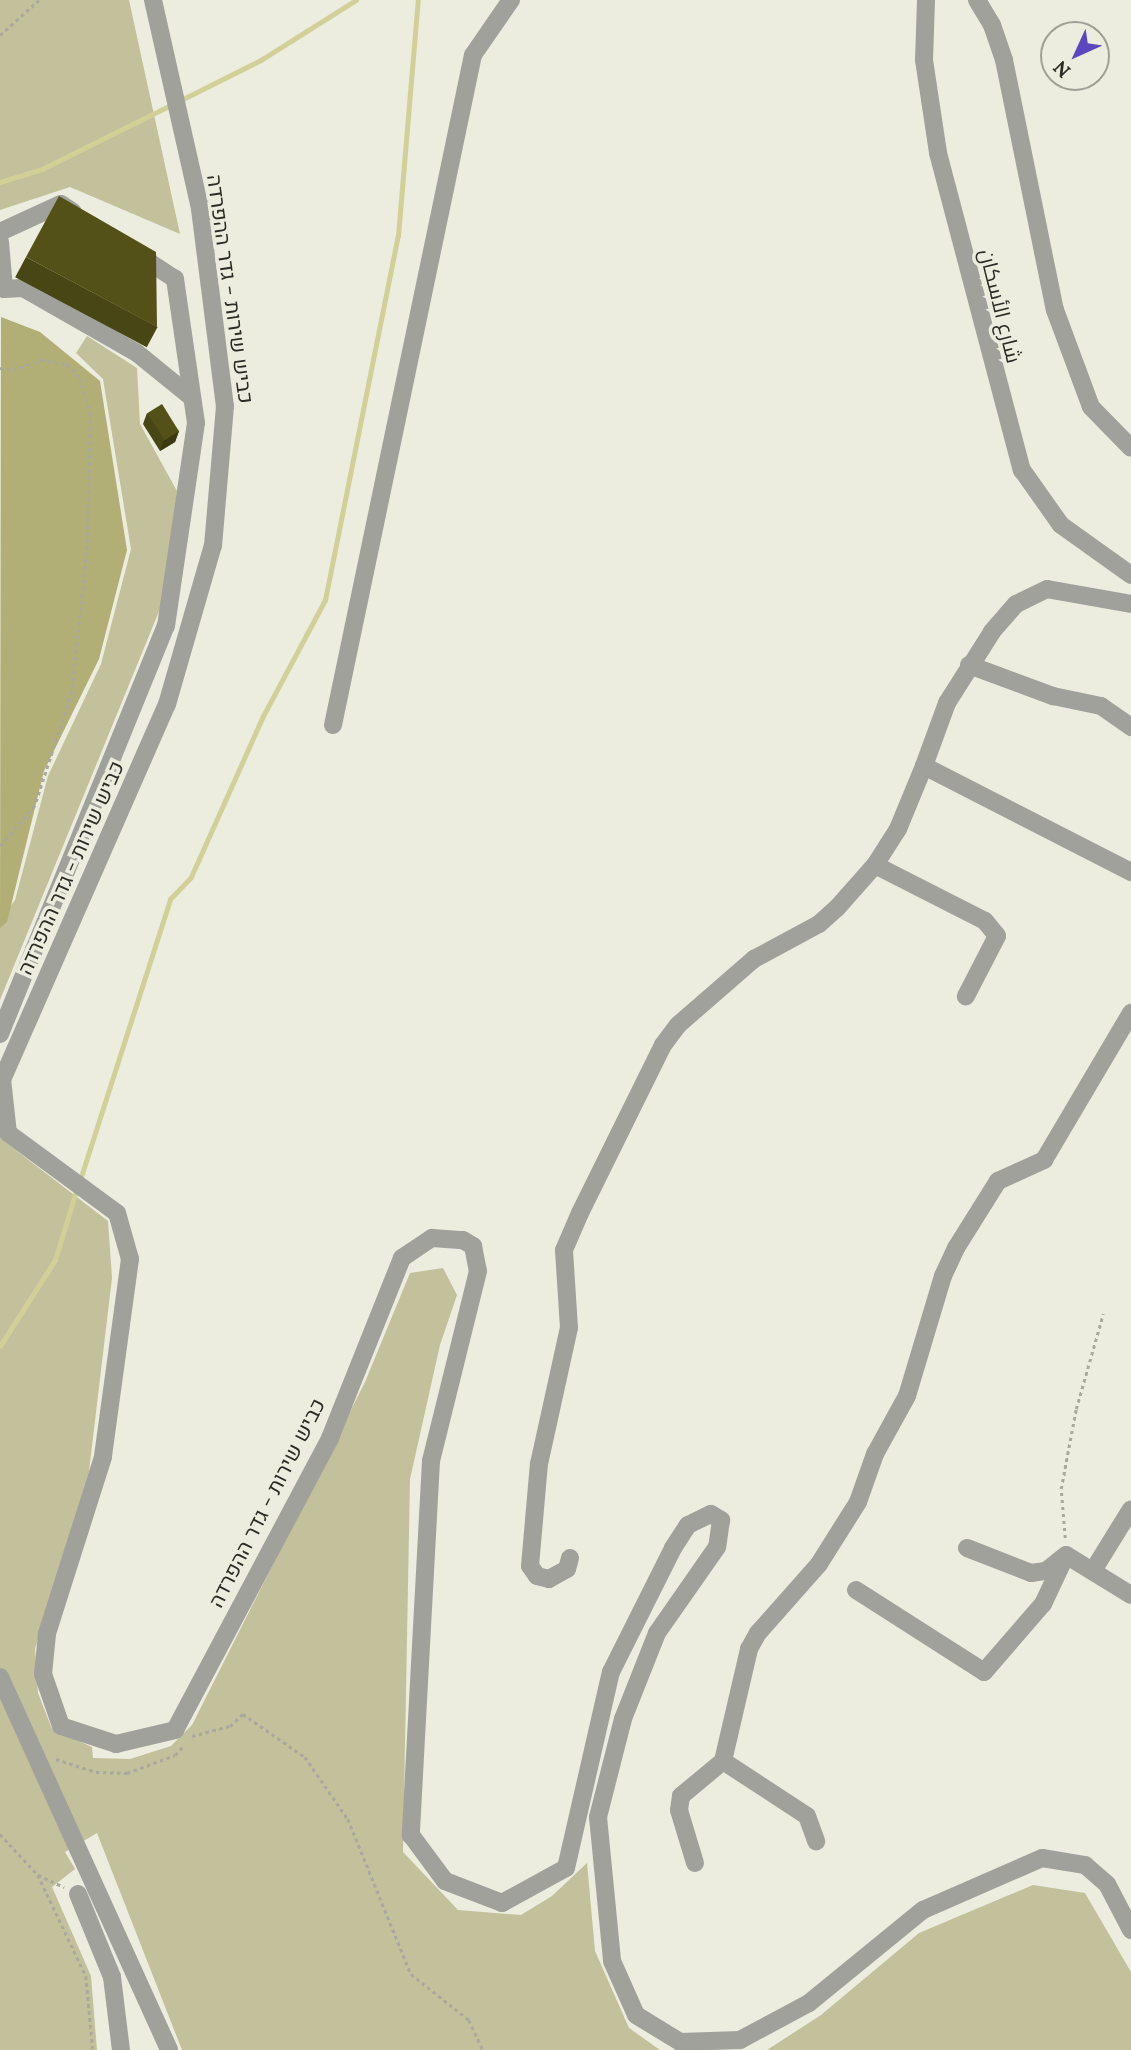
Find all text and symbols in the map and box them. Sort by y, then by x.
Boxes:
north arrow [1040,21,1110,91]
text: N [1048,56,1075,83]
street label: כביש שירות - גדר ההפרדה [201,173,259,405]
street label: شارع الأسكان [974,246,1026,366]
street label: כביש שירות - גדר ההפרדה [12,757,130,979]
street label: כביש שירות - גדר ההפרדה [203,1394,331,1612]

